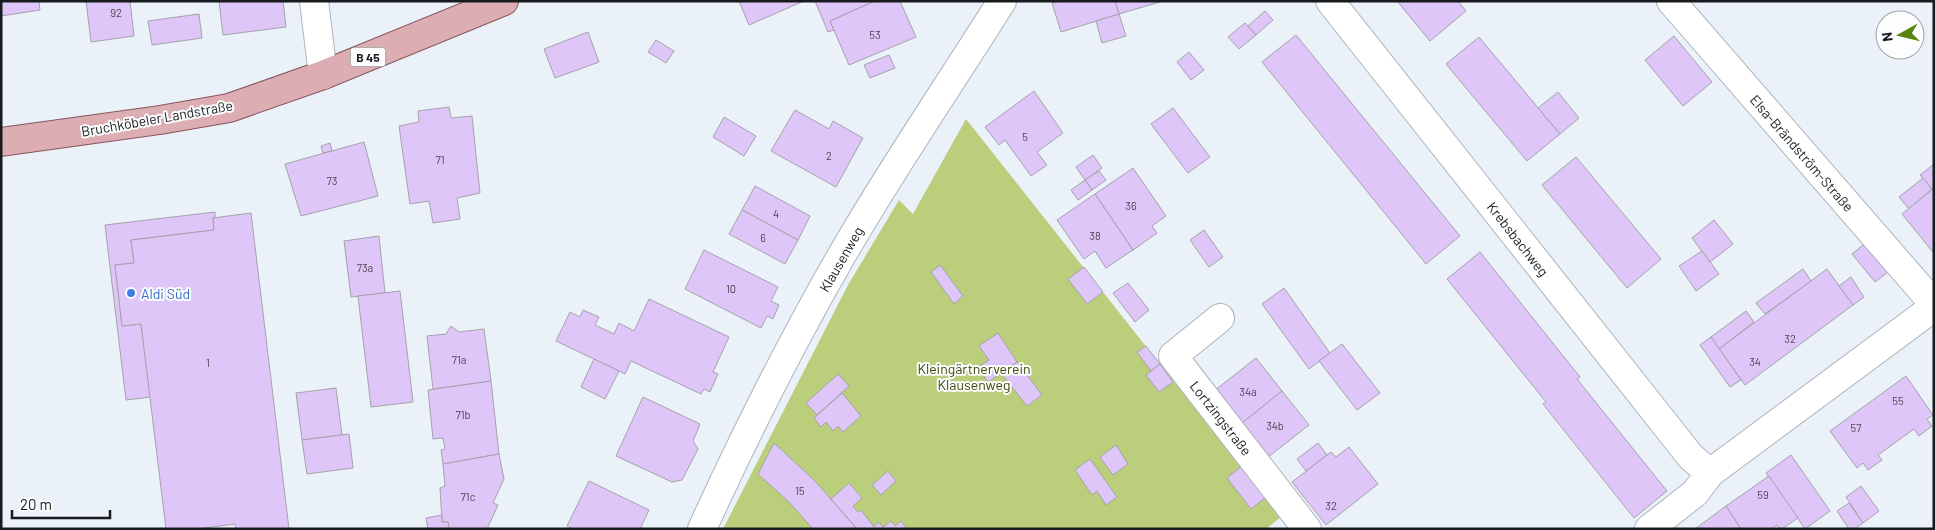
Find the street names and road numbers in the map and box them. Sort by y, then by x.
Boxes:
road number: B 45 [350,48,386,66]
street label: Elsa-Brändström-Straße [1747,91,1857,215]
street label: Bruchköbeler Landstraße [80,96,234,140]
street label: Krebsbachweg [1484,198,1552,280]
street label: Klausenweg [815,223,867,295]
street label: Lortzingstraße [1187,377,1255,459]

